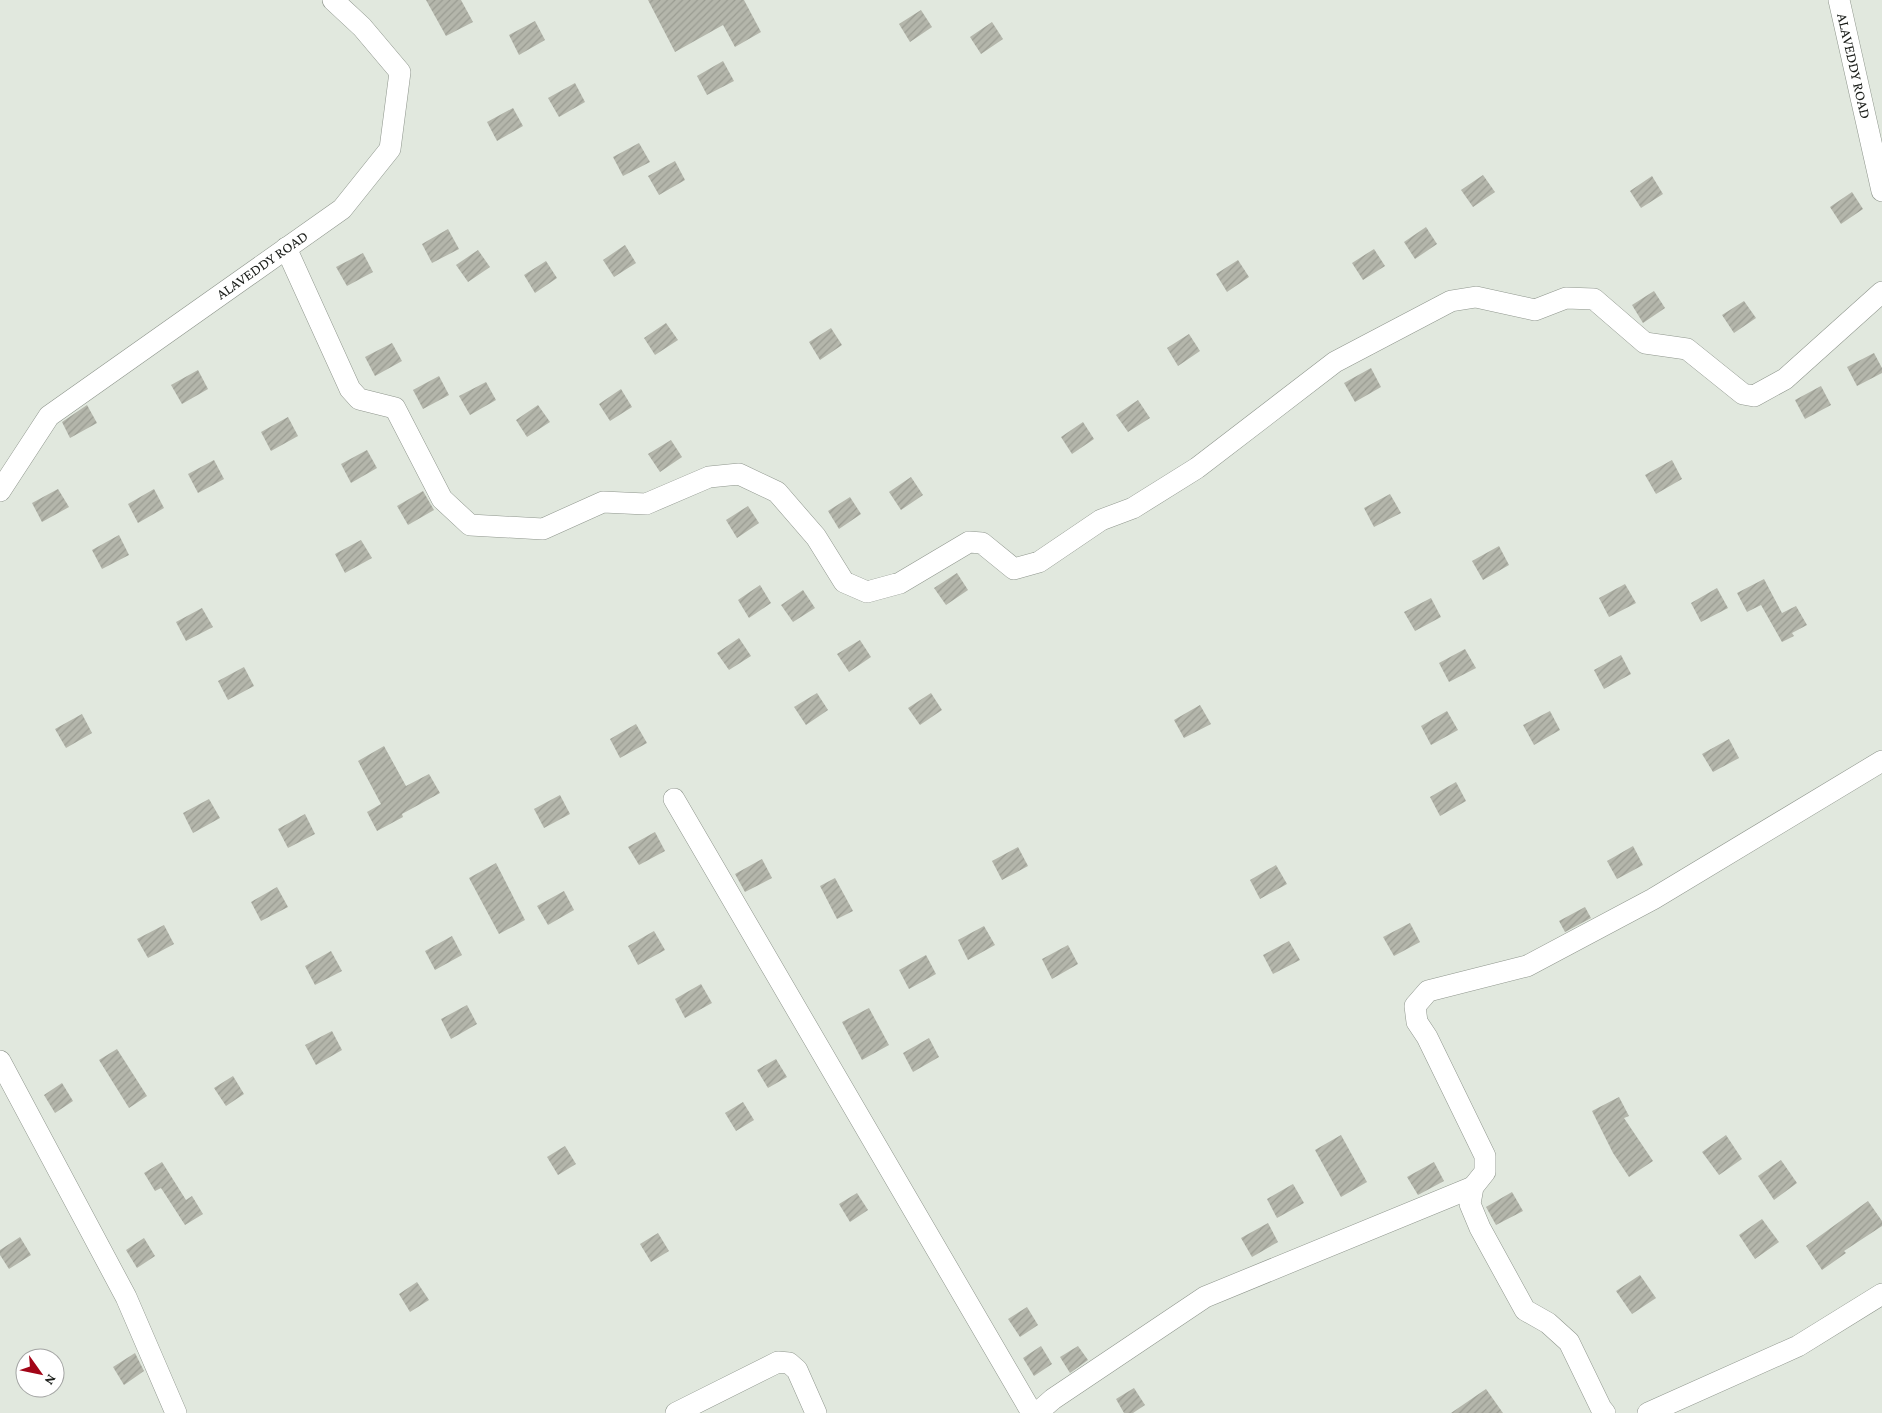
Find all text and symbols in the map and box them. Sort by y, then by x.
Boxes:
street label: ALAVEDDY ROAD [1834,12,1874,120]
street label: ALAVEDDY ROAD [213,227,311,302]
north arrow [15,1348,65,1398]
text: N [41,1372,60,1389]

